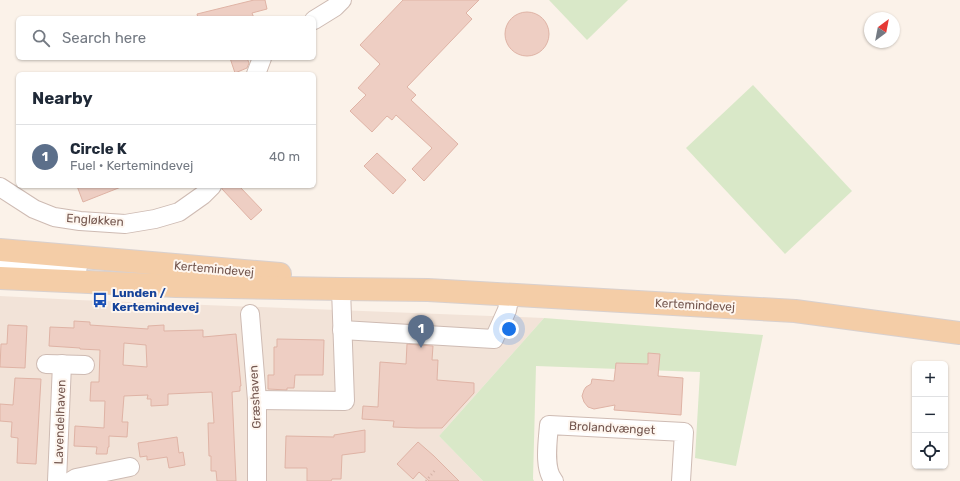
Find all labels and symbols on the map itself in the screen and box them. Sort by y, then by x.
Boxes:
north arrow [864,12,900,48]
street label: Engløkken [66,211,124,229]
street label: Kertemindevej [173,259,255,279]
place label: Lunden / Kertemindevej [112,286,199,314]
bus stop icon: Lunden / Kertemindevej [91,291,109,309]
street label: Kertemindevej [655,296,735,314]
pin: 1 [408,315,434,348]
your location [499,319,519,339]
street label: Græshaven [246,365,264,429]
street label: Lavendelhaven [52,379,68,465]
street label: Brolandvænget [569,419,656,437]

